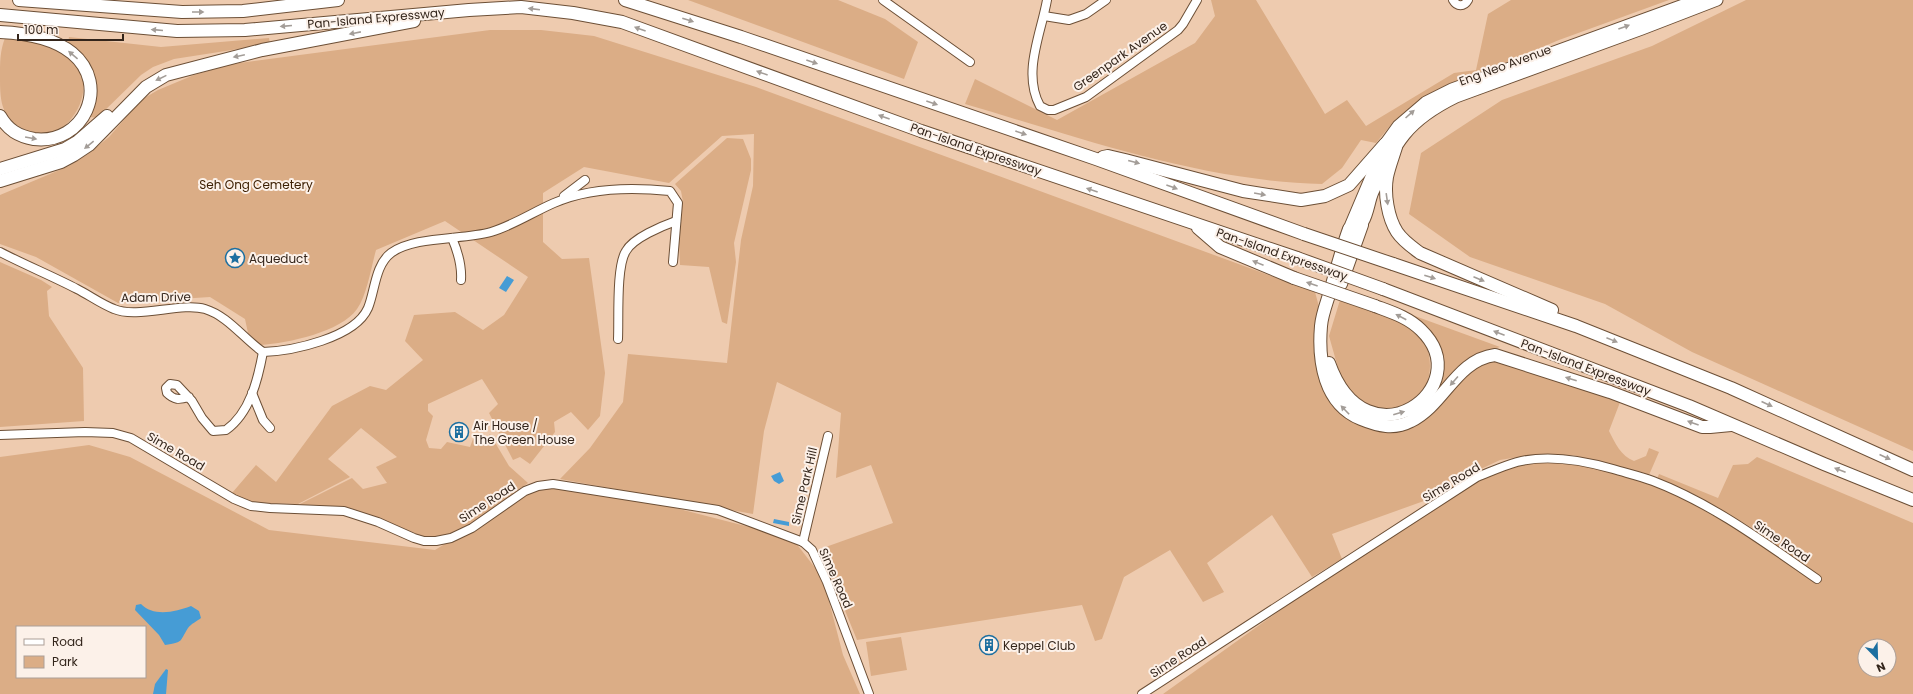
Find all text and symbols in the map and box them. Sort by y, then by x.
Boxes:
street label: Pan-Island Expressway [307,4,446,32]
one-way arrow [528,5,540,12]
one-way arrow [192,9,205,15]
scale bar [18,16,123,42]
one-way arrow [683,17,695,23]
street label: Greenpark Avenue [1069,17,1171,95]
text: 100 m [24,21,58,38]
one-way arrow [280,23,292,29]
one-way arrow [1619,23,1631,29]
one-way arrow [633,25,645,31]
one-way arrow [151,26,163,33]
one-way arrow [349,30,361,36]
street label: Eng Neo Avenue [1457,40,1553,90]
one-way arrow [68,50,78,59]
one-way arrow [233,53,245,59]
one-way arrow [806,59,818,65]
one-way arrow [756,69,768,75]
one-way arrow [156,75,167,81]
one-way arrow [926,100,938,106]
one-way arrow [1405,110,1416,119]
one-way arrow [878,114,890,120]
street label: Pan-Island Expressway [908,119,1044,180]
one-way arrow [1016,131,1028,137]
one-way arrow [24,135,37,141]
one-way arrow [83,140,94,149]
one-way arrow [1128,159,1140,165]
park label: Seh Ong Cemetery [199,176,313,193]
one-way arrow [1166,184,1178,190]
one-way arrow [1086,186,1098,192]
one-way arrow [1254,192,1266,198]
one-way arrow [1384,193,1391,205]
street label: Pan-Island Expressway [1214,224,1350,285]
place icon: Aqueduct [224,247,246,269]
place label: Aqueduct [249,250,308,267]
one-way arrow [1251,259,1263,265]
one-way arrow [1424,274,1436,280]
one-way arrow [1473,276,1484,282]
one-way arrow [1305,280,1317,286]
street label: Adam Drive [121,288,191,306]
one-way arrow [1395,313,1407,320]
one-way arrow [1493,330,1505,336]
street label: Pan-Island Expressway [1519,334,1654,400]
one-way arrow [1607,337,1618,343]
one-way arrow [1449,376,1458,386]
one-way arrow [1564,376,1576,382]
one-way arrow [1761,401,1772,407]
one-way arrow [1341,405,1350,415]
one-way arrow [1393,410,1405,416]
place label: Air House / The Green House [473,417,575,448]
one-way arrow [1686,420,1698,426]
building icon: Air House / The Green House [448,421,470,443]
street label: Sime Road [144,428,208,474]
street label: Sime Park Hill [787,446,821,526]
one-way arrow [1879,454,1891,460]
street label: Sime Road [1419,458,1483,506]
one-way arrow [1834,467,1846,473]
street label: Sime Road [455,477,519,527]
street label: Sime Road [1751,516,1813,566]
street label: Sime Road [815,545,857,611]
legend [16,626,146,678]
street label: Sime Road [1146,632,1210,682]
text: Road [52,633,83,650]
building icon: Keppel Club [978,634,1000,656]
place label: Keppel Club [1003,637,1075,654]
north arrow [1857,638,1897,678]
text: Park [52,653,79,670]
text: N [1874,658,1888,676]

